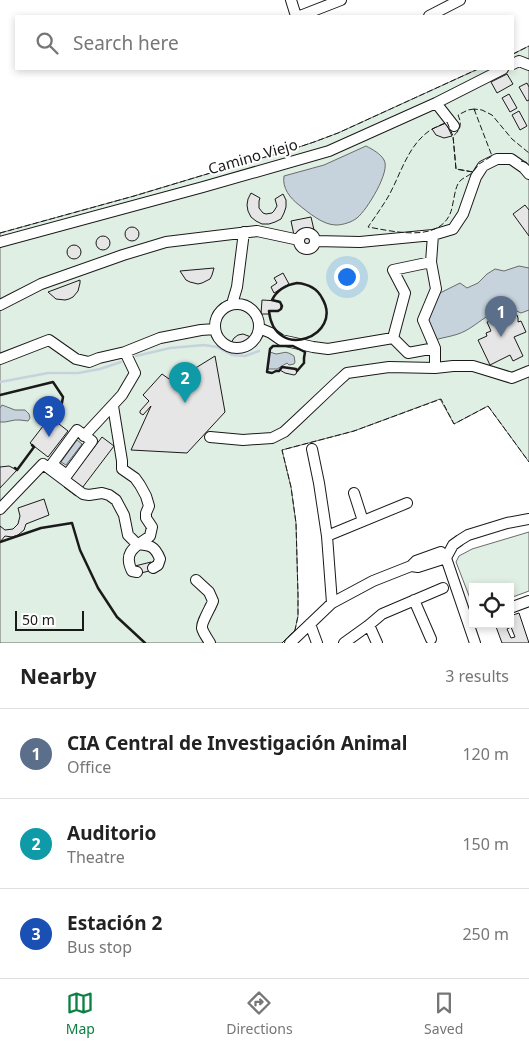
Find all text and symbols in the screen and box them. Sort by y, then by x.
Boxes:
search box [15,15,514,70]
icon: search [33,29,61,57]
text: Search here [73,30,179,56]
street label: Camino Viejo [206,134,300,178]
your location [334,264,360,290]
pin: 1 [485,296,517,337]
pin: 2 [169,362,201,403]
pin: 3 [33,396,65,437]
map controls [469,583,514,628]
button: locate [469,583,514,628]
scale bar [15,608,84,631]
text: 50 m [22,610,55,629]
text: Nearby [20,662,96,690]
text: 3 results [445,665,509,687]
text: CIA Central de Investigación Animal [67,730,407,756]
text: 1 [31,743,41,765]
text: 120 m [462,743,509,765]
text: Office [67,756,111,778]
text: Auditorio [67,820,156,846]
text: 2 [31,833,41,855]
text: 150 m [462,833,509,855]
text: Theatre [67,846,125,868]
text: Estación 2 [67,910,162,936]
text: 3 [31,923,41,945]
text: 250 m [462,923,509,945]
text: Bus stop [67,936,132,958]
tab: Map [66,989,95,1038]
tab: Directions [226,989,293,1038]
tab: Saved [424,989,463,1038]

